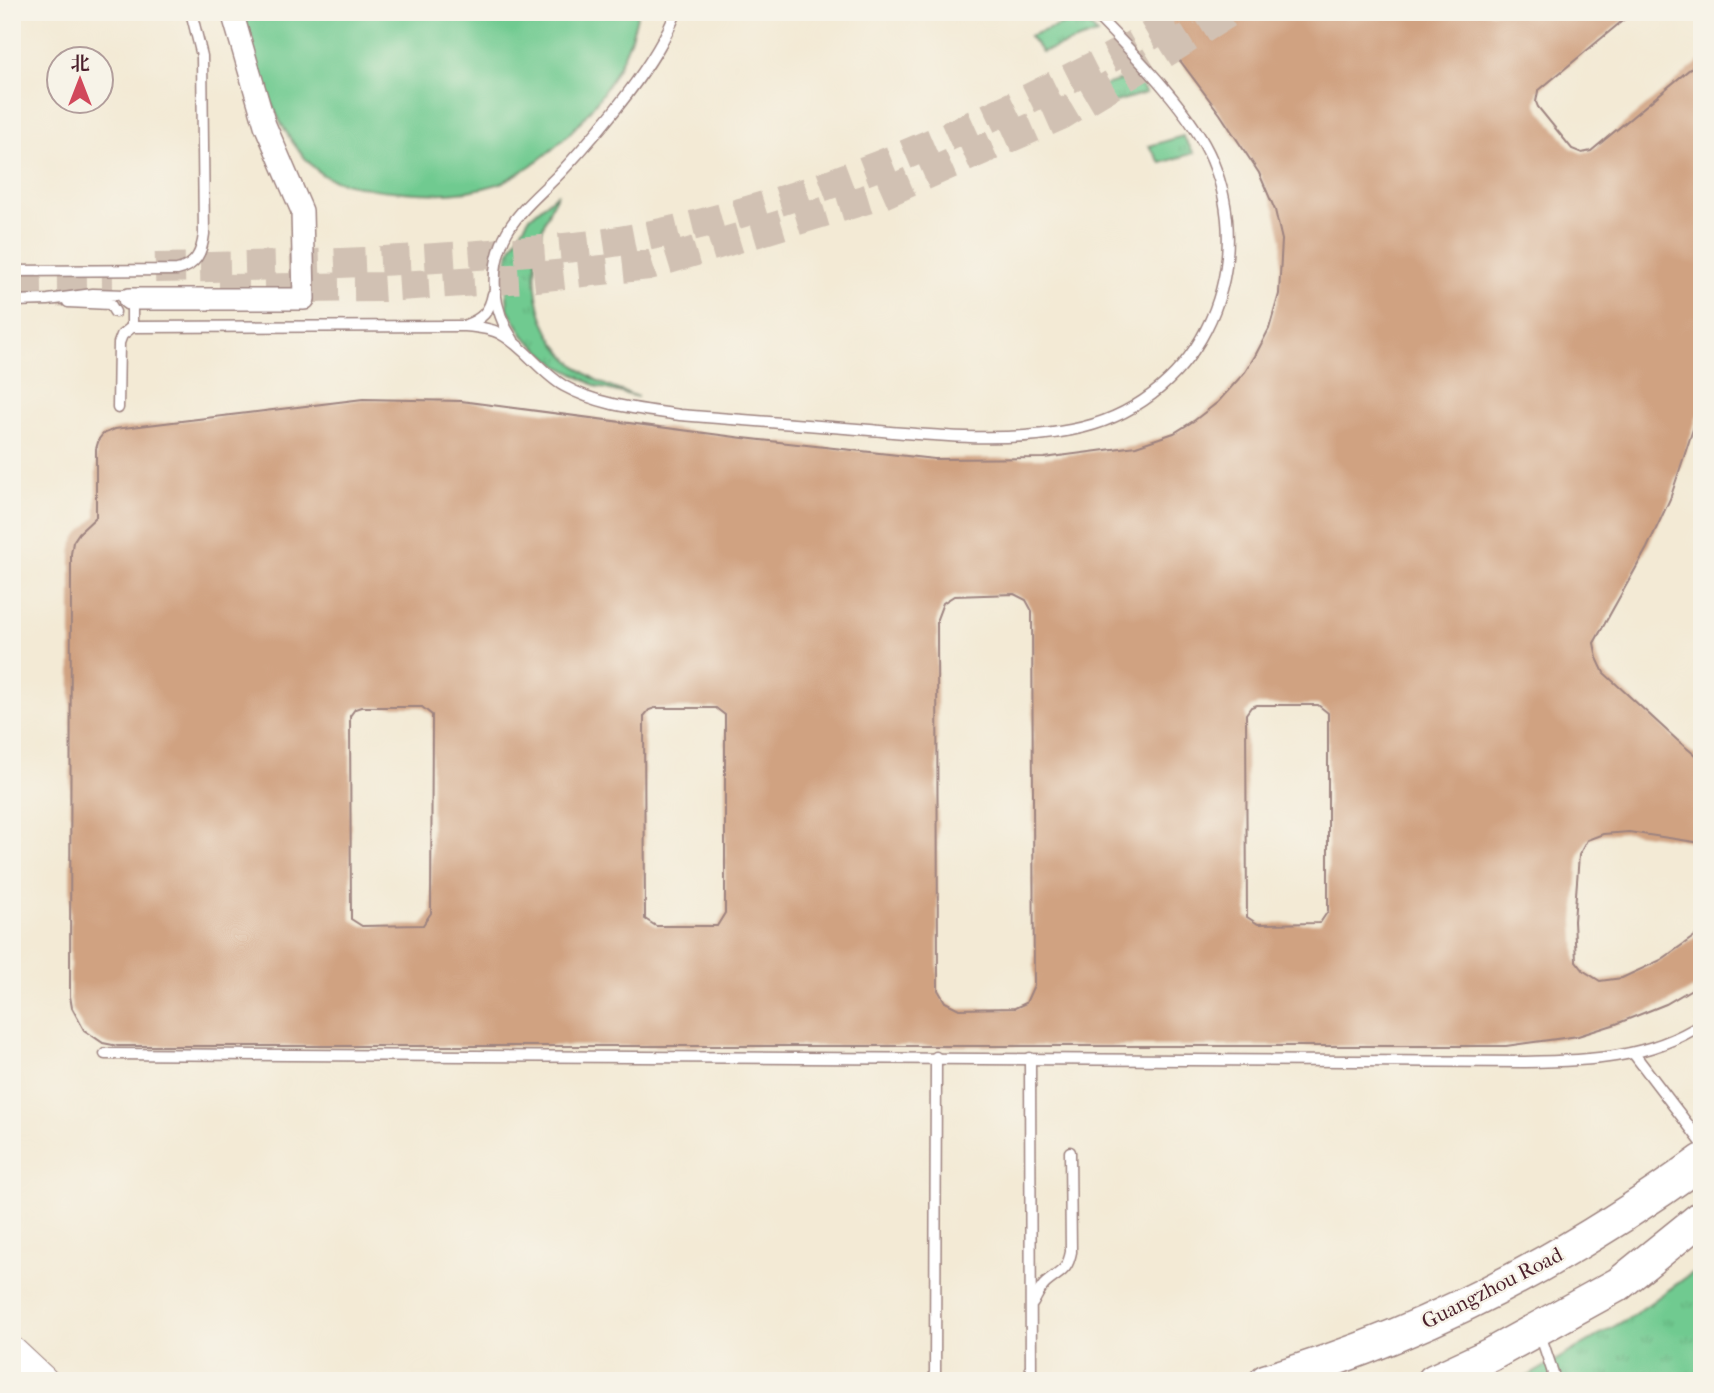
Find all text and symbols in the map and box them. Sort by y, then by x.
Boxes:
north arrow [46,46,116,116]
text: 北 [70,53,90,75]
street label: Guangzhou Road [1418,1242,1567,1334]

